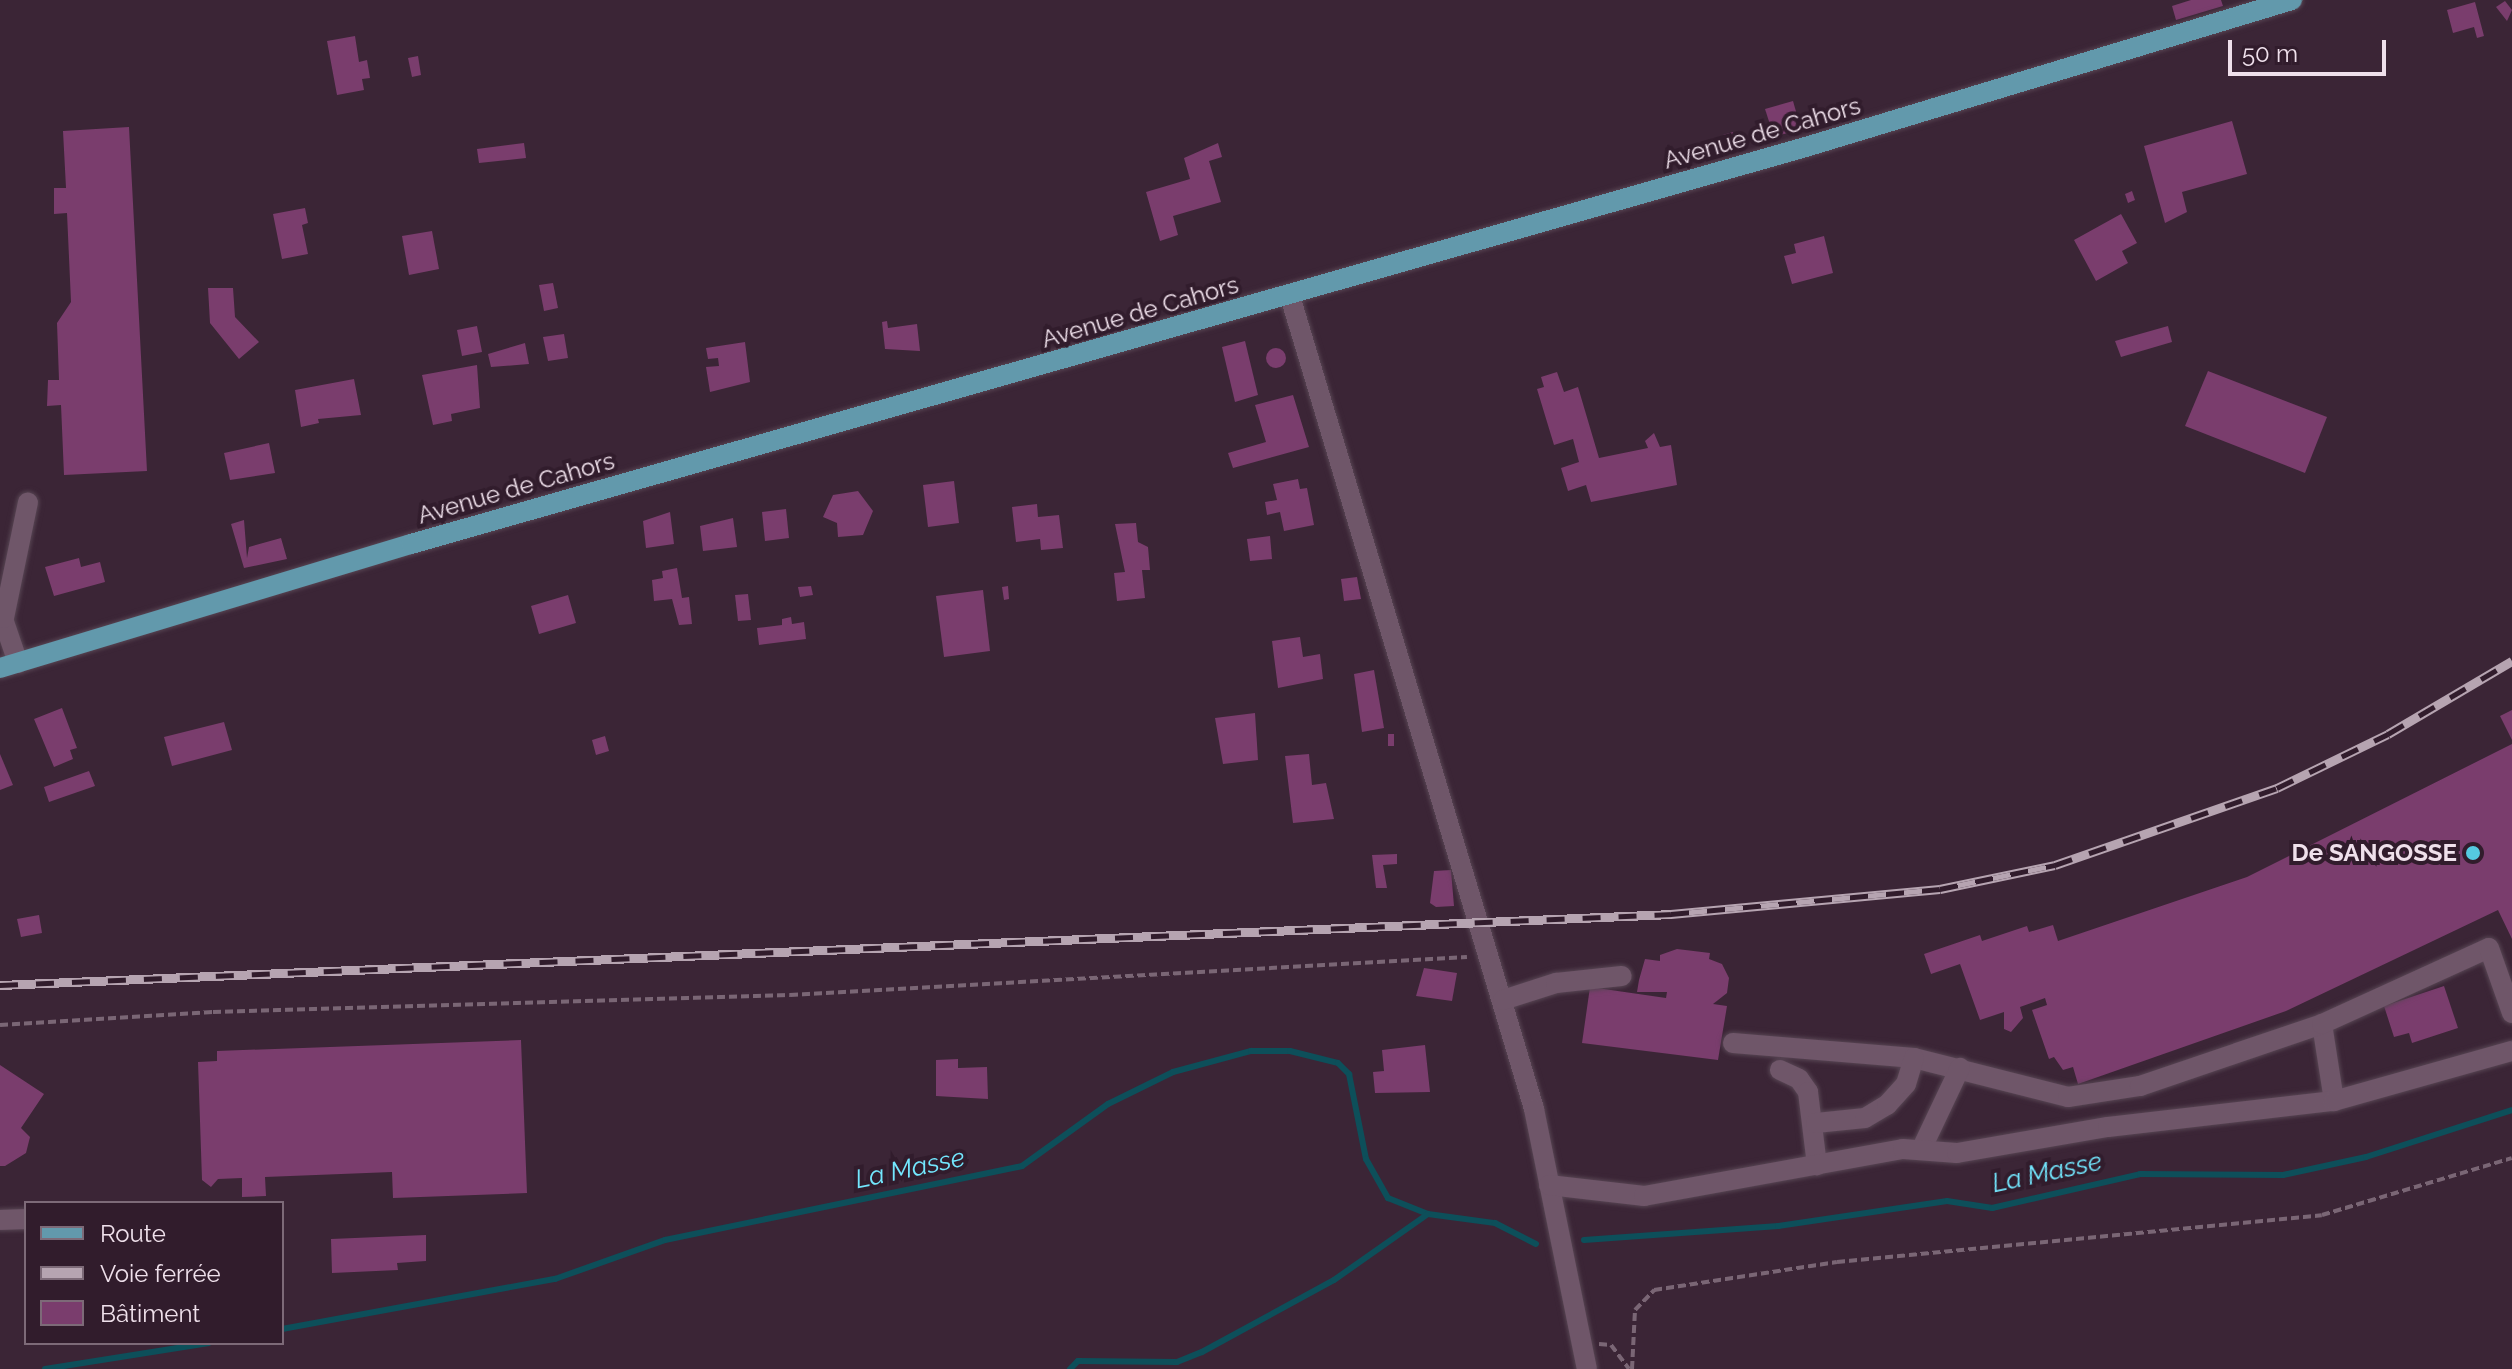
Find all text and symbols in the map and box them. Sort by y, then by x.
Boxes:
scale bar [2232,24,2390,74]
text: 50 m [2242,39,2298,68]
street label: Avenue de Cahors [1660,91,1864,175]
street label: Avenue de Cahors [1038,270,1242,354]
street label: Avenue de Cahors [414,446,618,530]
place label: De SANGOSSE [2292,839,2457,867]
marker: De SANGOSSE [2464,844,2482,862]
water label: La Masse [852,1142,968,1196]
water label: La Masse [1989,1146,2105,1200]
legend [24,1201,284,1345]
text: Route [100,1219,166,1248]
text: Voie ferrée [100,1259,221,1288]
text: Bâtiment [100,1299,200,1328]

